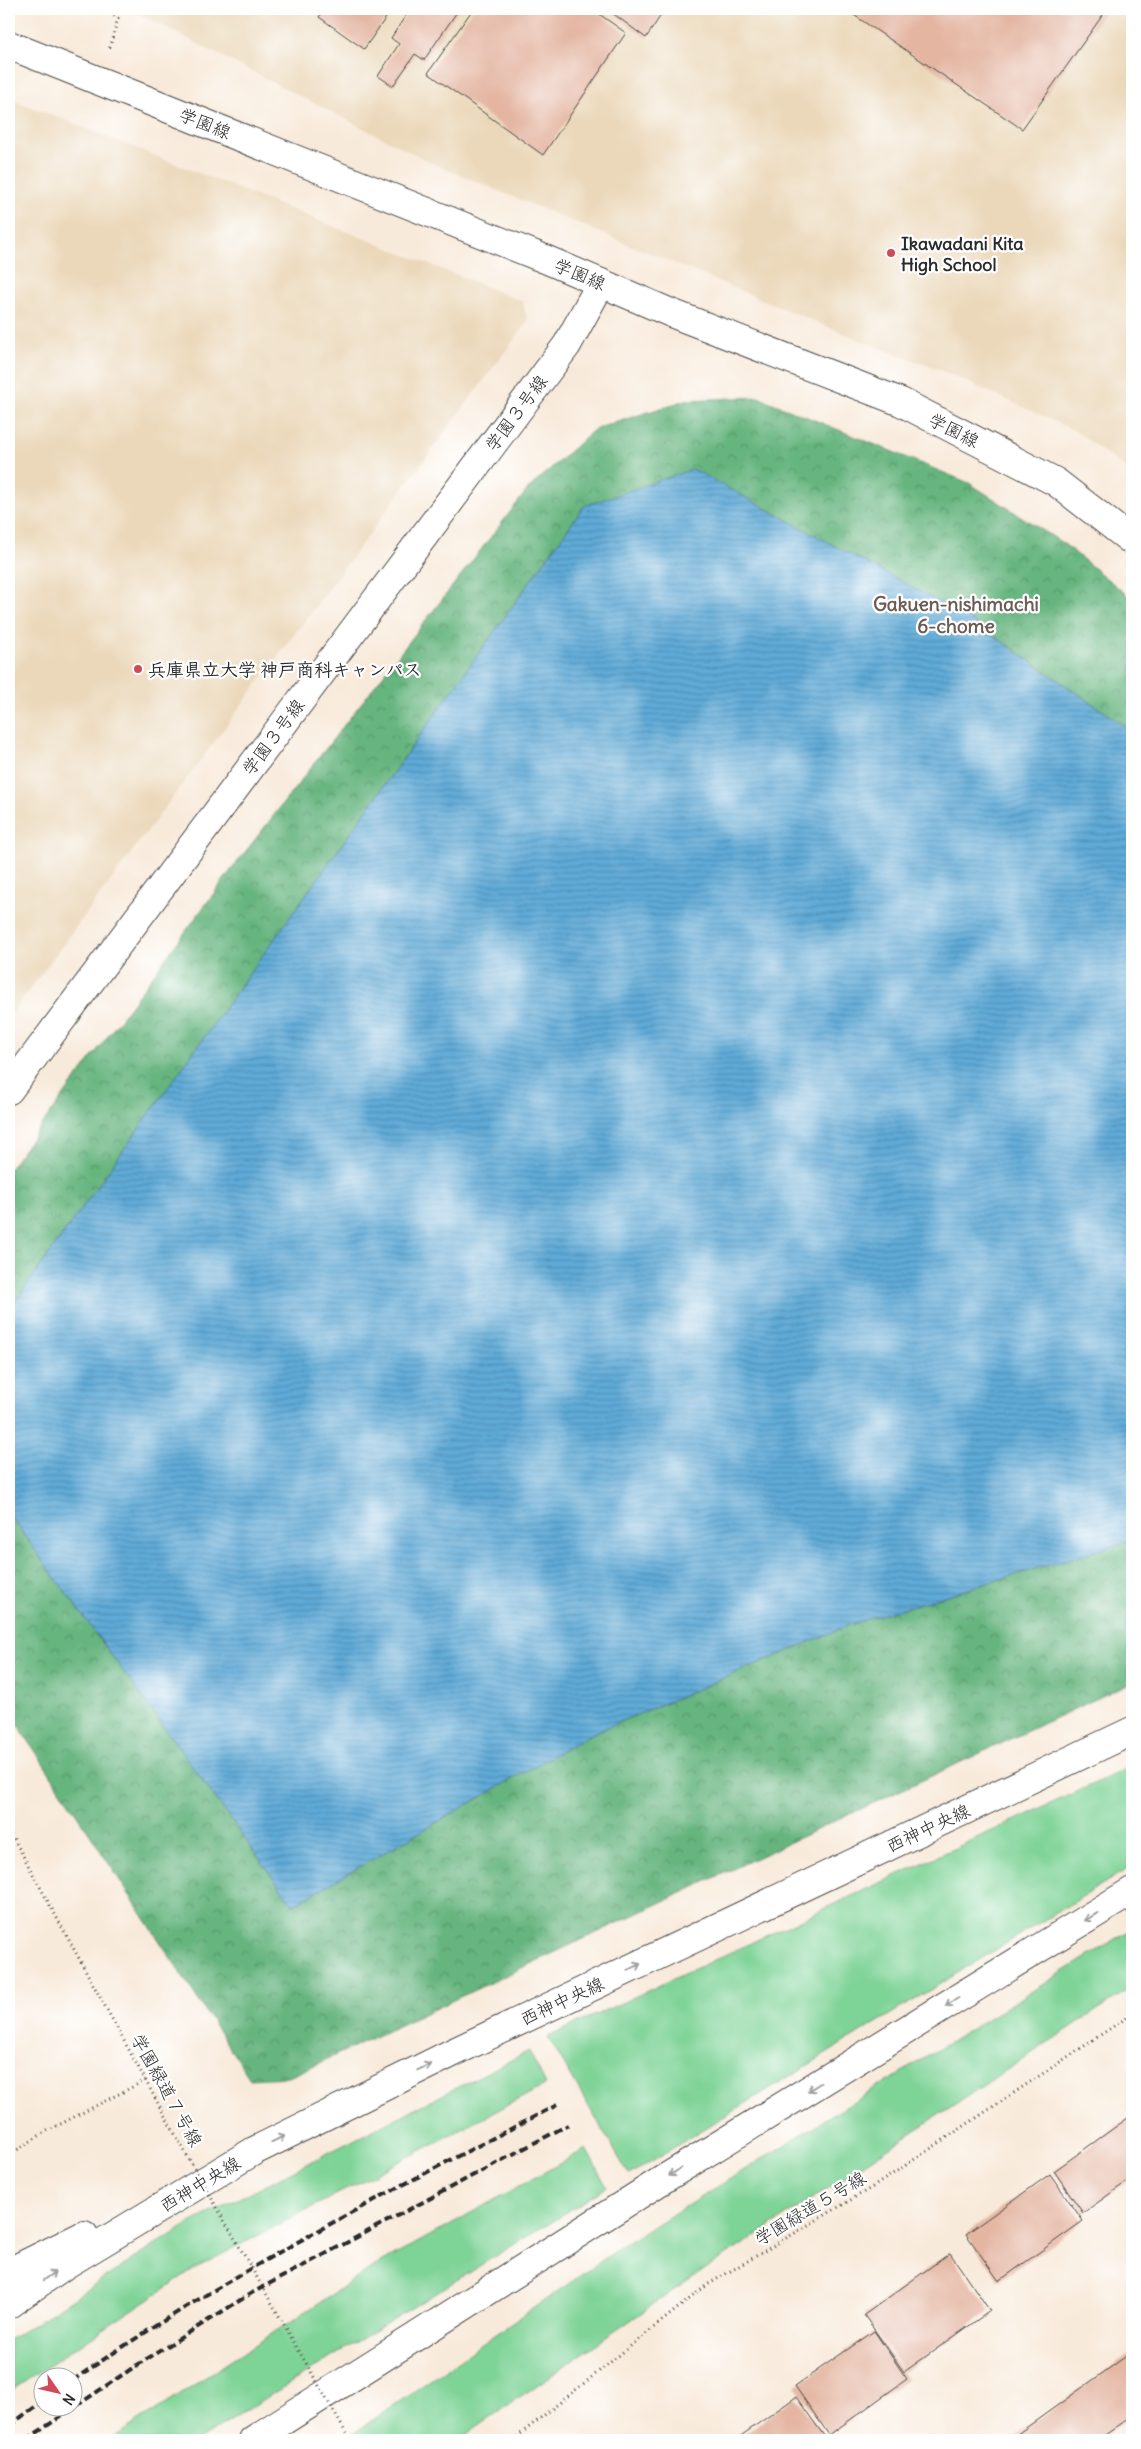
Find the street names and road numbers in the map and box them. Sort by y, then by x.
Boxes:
street label: 学園線 [176,102,234,144]
street label: 学園線 [551,253,609,295]
street label: 学園３号線 [480,370,552,456]
street label: 学園線 [925,407,983,453]
street label: 学園３号線 [237,694,309,780]
street label: 西神中央線 [882,1799,974,1857]
street label: 西神中央線 [516,1972,608,2030]
street label: 学園緑道７号線 [126,2029,208,2151]
street label: 西神中央線 [156,2151,244,2217]
street label: 学園緑道５号線 [750,2166,870,2250]

